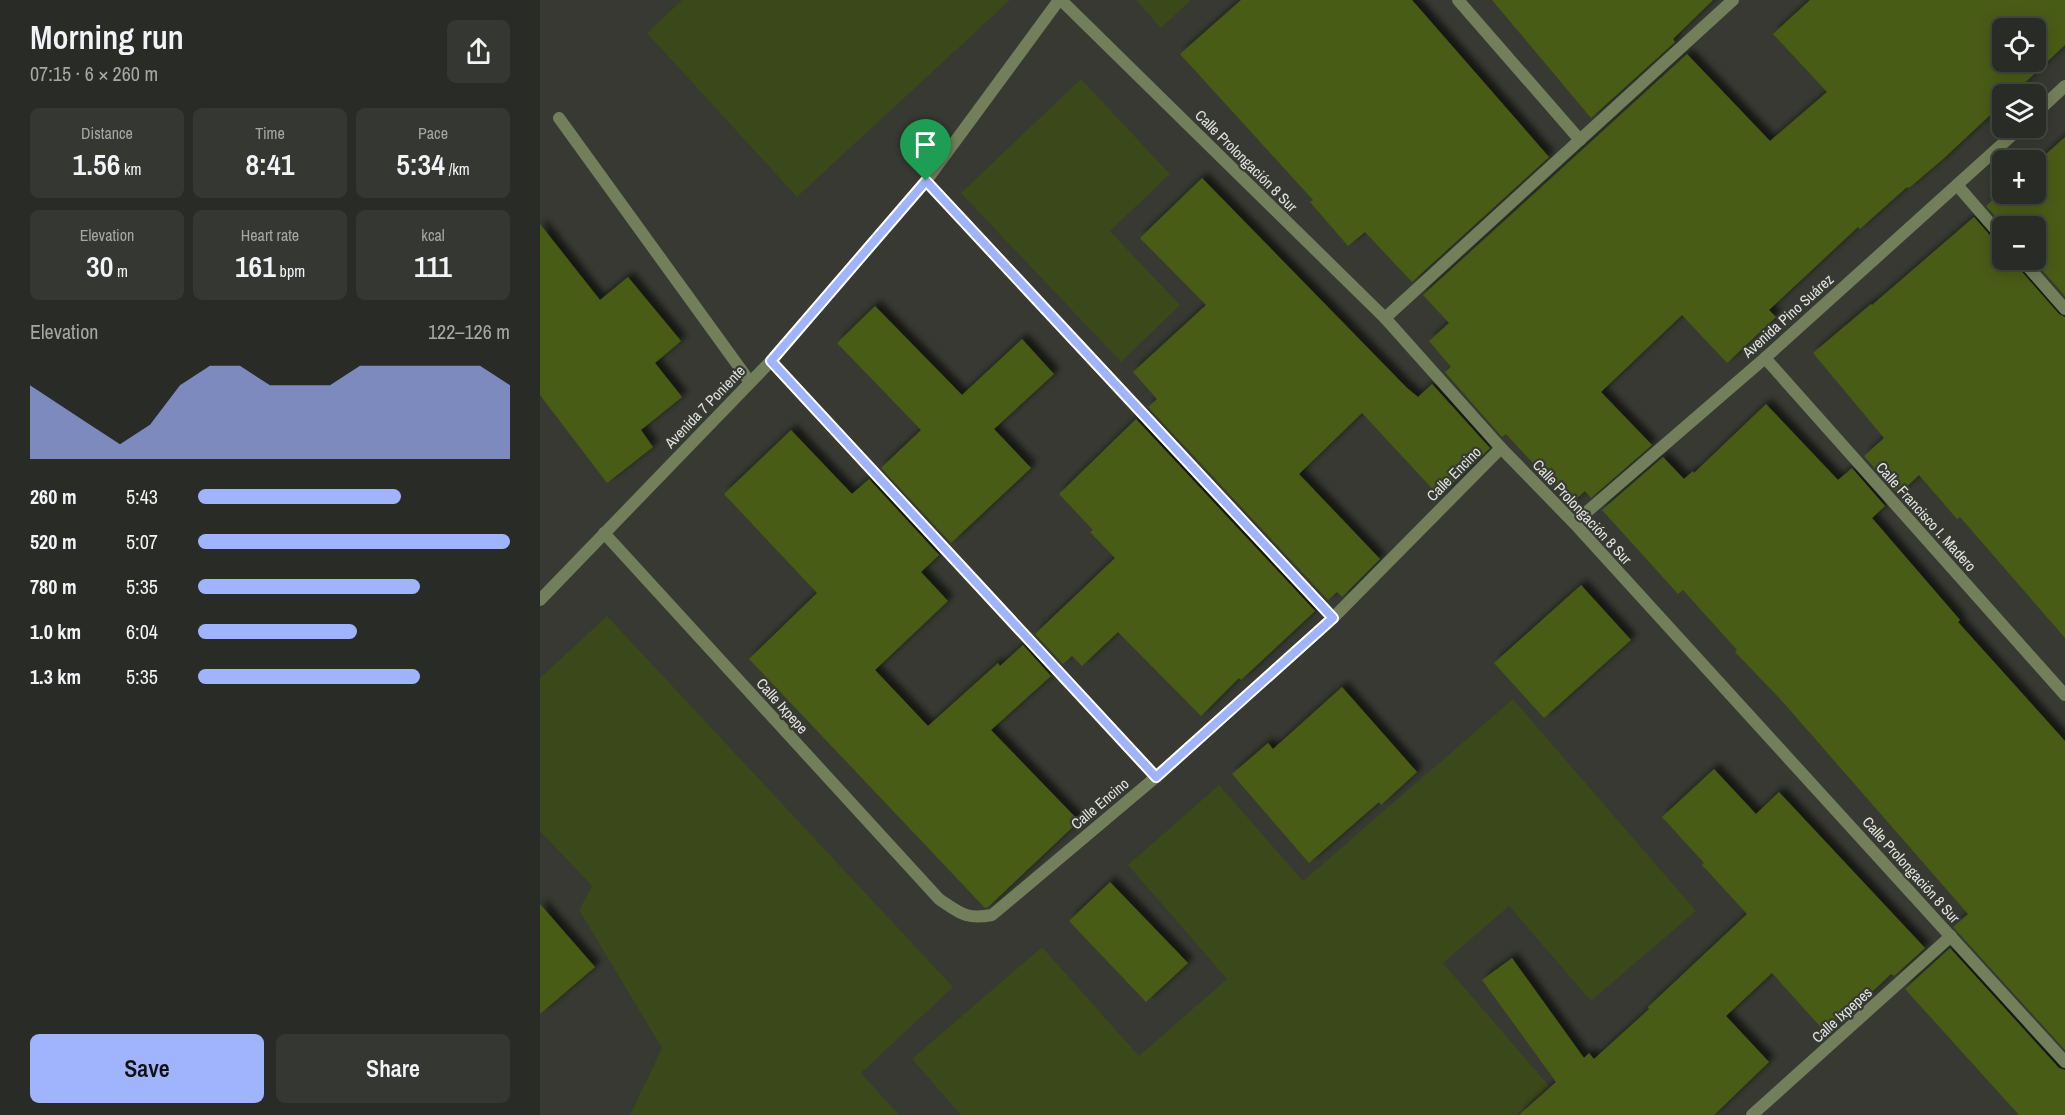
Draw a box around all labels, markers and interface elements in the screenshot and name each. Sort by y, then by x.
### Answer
text: Morning run [30,15,184,59]
map controls [1992,18,2046,270]
button: locate [1992,18,2046,72]
button: share [447,20,510,83]
text: 07:15 · 6 × 260 m [30,60,158,87]
button: layers [1992,84,2046,138]
street label: Calle Prolongación 8 Sur [1191,105,1302,216]
pin [900,119,951,181]
text: Distance [81,122,133,144]
text: Time [255,122,285,144]
text: Pace [418,122,448,144]
icon: arrive [909,128,942,161]
text: 1.56 [72,144,120,184]
text: 8:41 [246,144,294,184]
text: 5:34 [396,144,445,184]
button: + [1992,150,2046,204]
text: km [120,158,142,180]
text: /km [445,158,470,180]
button: − [1992,216,2046,270]
text: Elevation [80,224,134,246]
text: Heart rate [241,224,299,246]
text: kcal [421,224,445,246]
text: 30 [86,246,113,286]
text: 161 [235,246,276,286]
text: 111 [414,246,452,286]
text: m [113,260,128,282]
text: bpm [276,260,305,282]
street label: Avenida Pino Suárez [1737,269,1838,363]
text: Elevation [30,318,98,345]
text: 122–126 m [428,318,510,345]
street label: Avenida 7 Poniente [659,360,750,453]
street label: Calle Encino [1422,441,1486,506]
street label: Calle Prolongación 8 Sur [1528,454,1637,569]
street label: Calle Francisco I. Madero [1871,457,1981,576]
text: 260 m [30,483,77,510]
text: 5:43 [126,483,158,510]
text: 520 m [30,528,77,555]
text: 5:07 [126,528,158,555]
text: 780 m [30,573,77,600]
text: 5:35 [126,573,158,600]
text: 1.0 km [30,618,81,645]
text: 6:04 [126,618,158,645]
text: 1.3 km [30,663,81,690]
text: 5:35 [126,663,158,690]
street label: Calle Ixpepe [752,673,813,738]
street label: Calle Encino [1066,773,1133,834]
street label: Calle Prolongación 8 Sur [1858,812,1965,928]
street label: Calle Ixpepes [1807,982,1876,1047]
button: Save [30,1034,264,1103]
button: Share [276,1034,510,1103]

